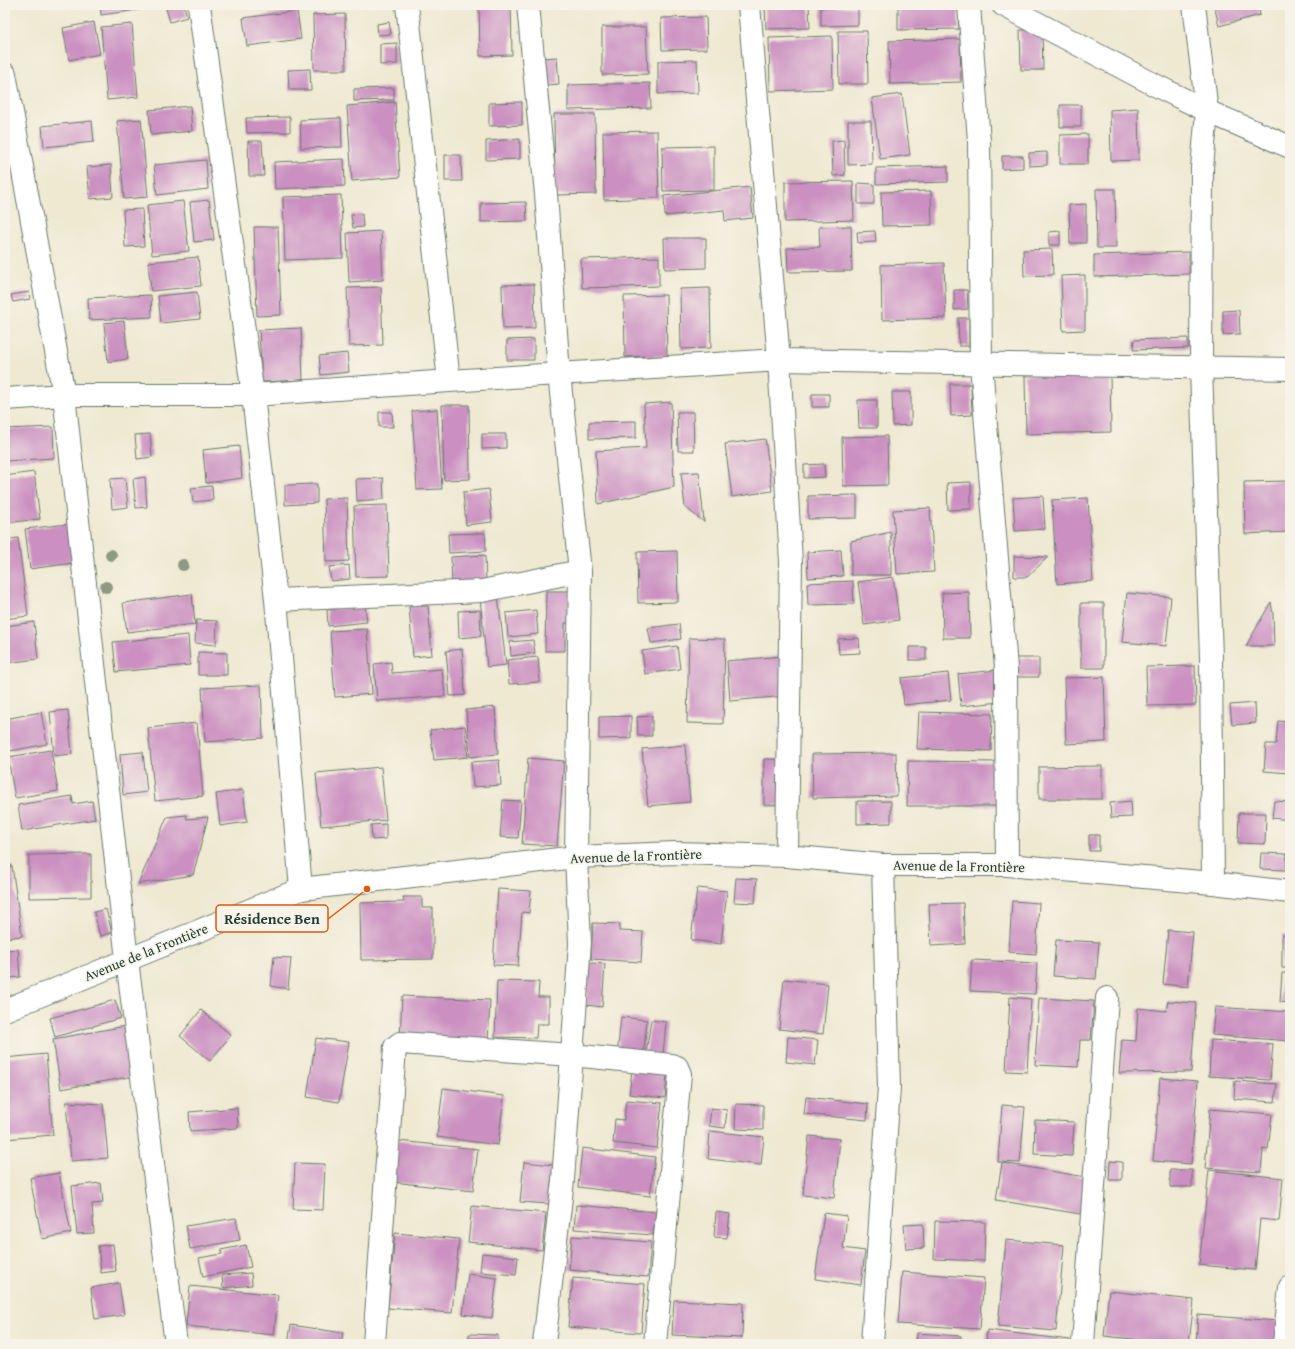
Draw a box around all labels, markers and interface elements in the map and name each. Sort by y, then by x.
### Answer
street label: Avenue de la Frontière [570,844,703,868]
street label: Avenue de la Frontière [893,855,1025,877]
callout: Résidence Ben [216,905,328,932]
text: Résidence Ben [224,908,320,929]
street label: Avenue de la Frontière [81,918,211,986]

